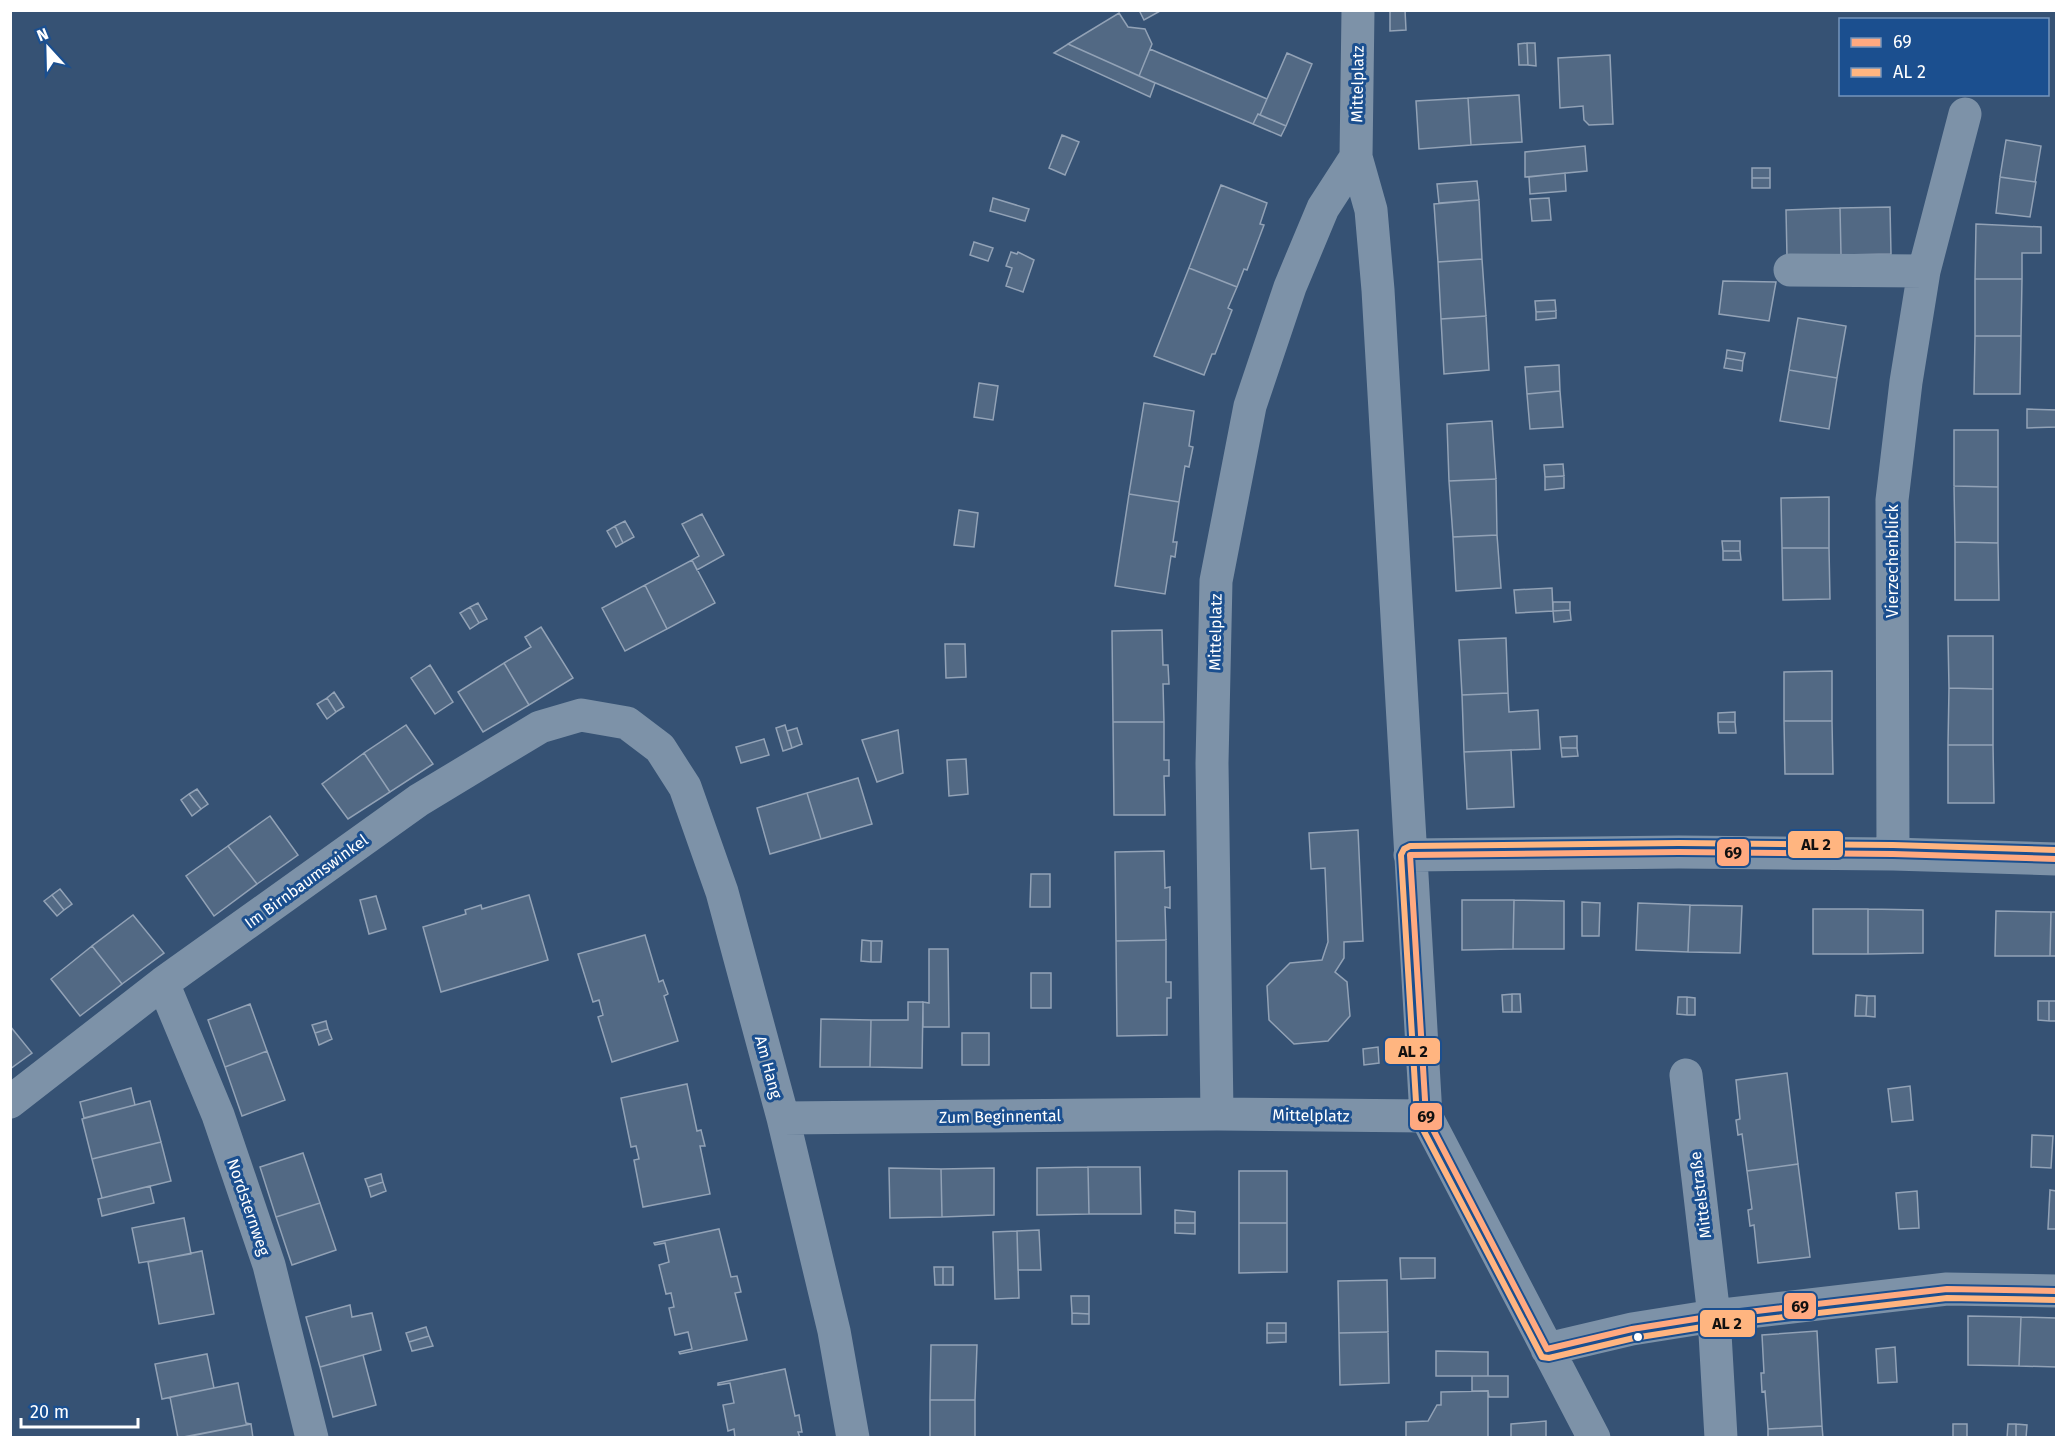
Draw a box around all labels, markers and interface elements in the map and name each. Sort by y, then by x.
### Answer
north arrow [18,18,78,78]
legend [1839,18,2049,96]
text: N [34,24,51,45]
text: 69 [1893,31,1912,53]
street label: Mittelplatz [1347,45,1368,123]
text: AL 2 [1893,61,1926,83]
street label: Vierzechenblick [1883,503,1902,618]
street label: Mittelplatz [1205,593,1226,671]
street label: Im Birnbaumswinkel [241,830,372,933]
line badge: AL 2 [1787,830,1844,859]
text: AL 2 [1800,835,1831,854]
line badge: 69 [1716,838,1750,867]
text: 69 [1724,843,1742,862]
street label: Am Hang [751,1034,786,1101]
line badge: AL 2 [1384,1037,1441,1065]
text: AL 2 [1397,1042,1428,1061]
line badge: 69 [1409,1102,1443,1131]
street label: Mittelplatz [1272,1105,1350,1126]
street label: Zum Beginnental [939,1106,1062,1127]
text: 69 [1417,1107,1435,1126]
street label: Mittelstraße [1686,1150,1715,1240]
street label: Nordsternweg [223,1156,274,1259]
line badge: 69 [1783,1292,1817,1320]
text: 69 [1791,1297,1809,1316]
line badge: AL 2 [1699,1309,1756,1338]
text: AL 2 [1711,1314,1742,1333]
unlabelled marker [1632,1331,1644,1343]
scale bar [21,1391,138,1429]
text: 20 m [30,1401,69,1423]

